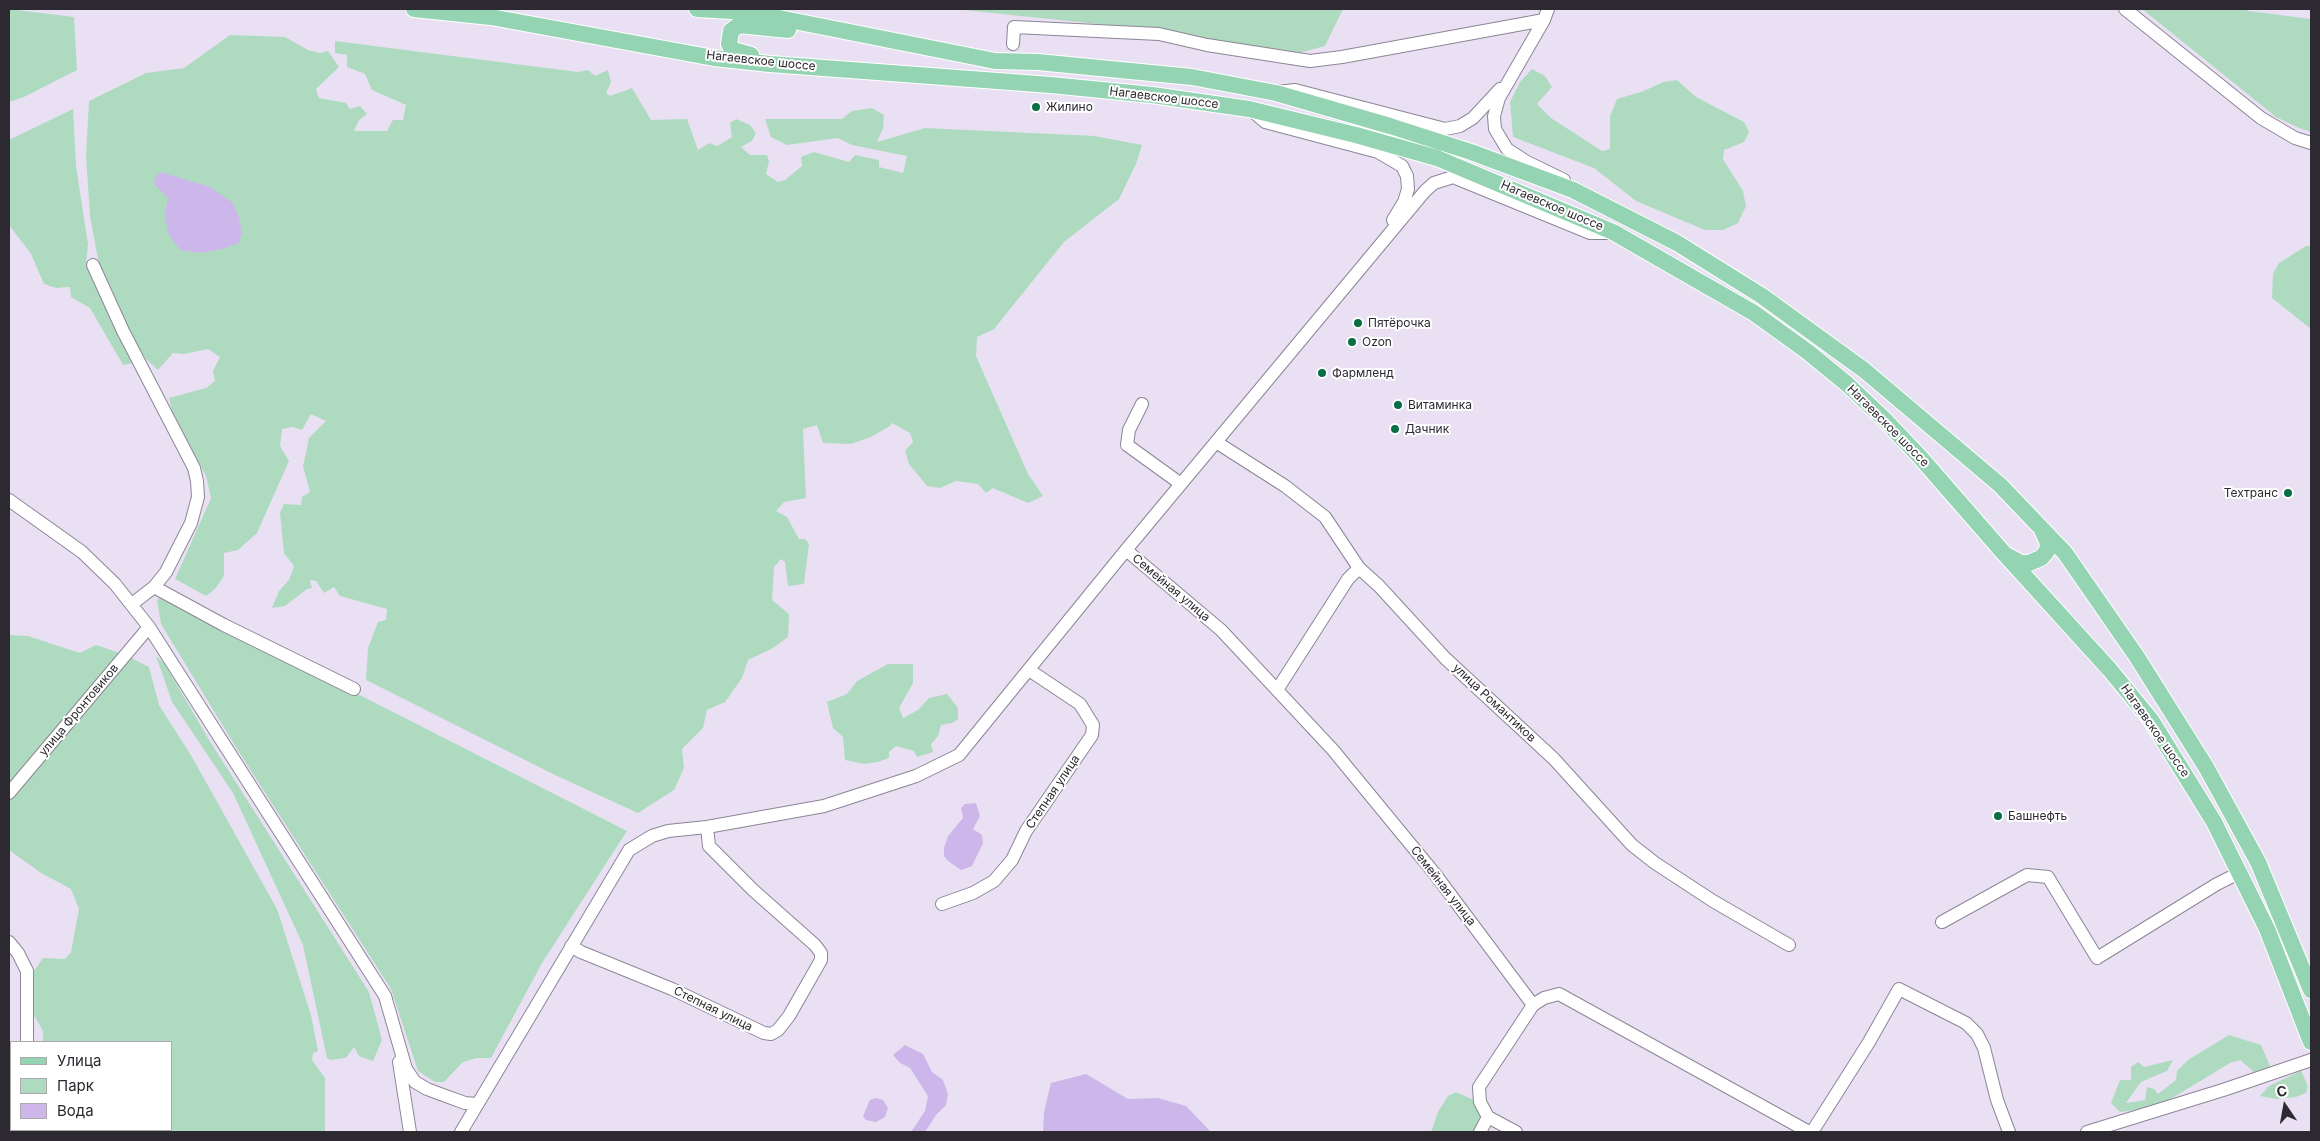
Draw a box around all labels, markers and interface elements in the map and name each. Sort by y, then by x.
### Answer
street label: Нагаевское шоссе [706,48,816,74]
street label: Нагаевское шоссе [1109,84,1219,112]
place label: Жилино [1046,100,1093,114]
marker: Жилино [1030,101,1042,113]
street label: Нагаевское шоссе [1499,178,1605,234]
place label: Пятёрочка [1368,316,1431,330]
marker: Пятёрочка [1352,317,1364,329]
place label: Ozon [1362,335,1392,349]
marker: Ozon [1346,336,1358,348]
place label: Фармленд [1332,366,1394,380]
marker: Фармленд [1316,367,1328,379]
street label: Нагаевское шоссе [1844,382,1932,470]
place label: Витаминка [1408,398,1472,412]
marker: Витаминка [1392,399,1404,411]
place label: Дачник [1405,422,1449,436]
marker: Дачник [1389,423,1401,435]
place label: Техтранс [2224,486,2278,500]
marker: Техтранс [2282,487,2294,499]
street label: Семейная улица [1129,551,1213,625]
street label: улица Фронтовиков [36,661,122,759]
street label: улица Романтиков [1449,661,1539,745]
street label: Нагаевское шоссе [2118,682,2192,780]
street label: Степная улица [1023,752,1083,832]
place label: Башнефть [2008,809,2067,823]
marker: Башнефть [1992,810,2004,822]
street label: Семейная улица [1407,843,1479,929]
street label: Степная улица [671,984,755,1034]
legend [10,1041,172,1131]
text: Улица [57,1051,101,1070]
text: Парк [57,1076,94,1095]
north arrow [2260,1081,2310,1131]
text: С [2275,1081,2289,1100]
text: Вода [57,1101,94,1120]

